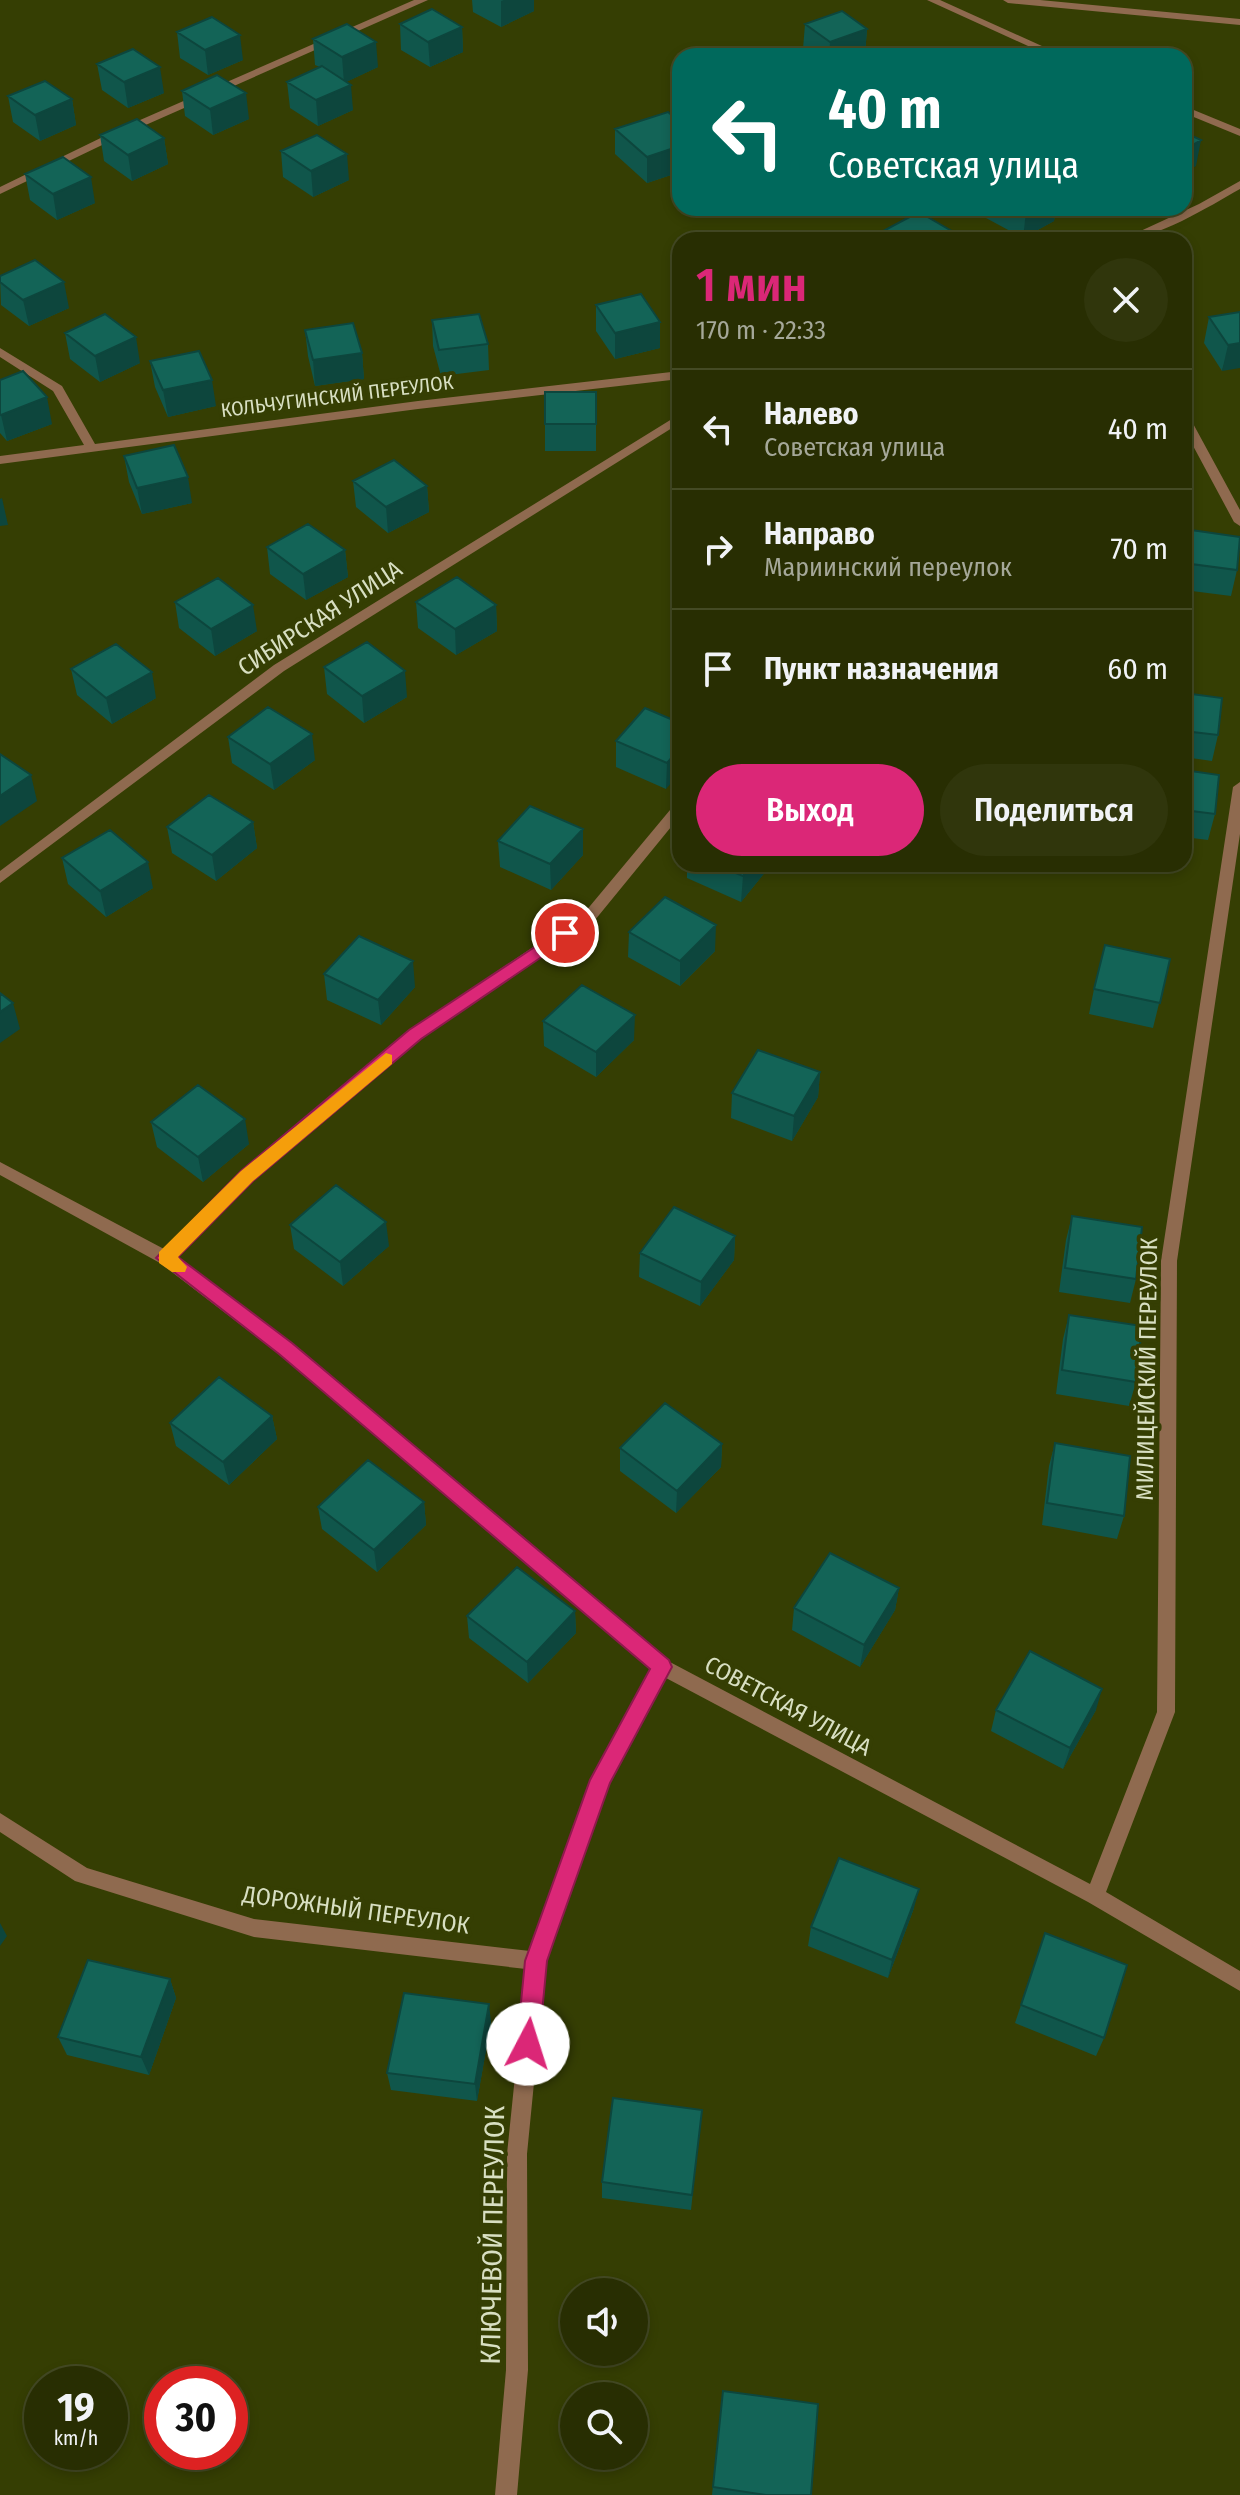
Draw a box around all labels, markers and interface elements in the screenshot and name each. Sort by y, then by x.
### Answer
text: 40 m [828,76,942,143]
icon: left [696,80,800,184]
text: Советская улица [828,144,1079,188]
text: 1 мин [696,256,807,314]
button: close [1084,258,1168,342]
text: 170 m · 22:33 [696,315,826,346]
street label: КОЛЬЧУГИНСКИЙ ПЕРЕУЛОК [219,370,455,422]
text: Налево [764,396,859,432]
icon: left [696,407,740,451]
text: 40 m [1108,411,1168,447]
text: Советская улица [764,432,945,463]
text: Направо [764,516,875,552]
icon: right [696,527,740,571]
text: 70 m [1110,531,1168,567]
text: Мариинский переулок [764,552,1012,583]
street label: СИБИРСКАЯ УЛИЦА [233,554,408,681]
icon: arrive [696,647,740,691]
text: Пункт назначения [764,651,999,687]
text: 60 m [1107,651,1168,687]
button: Выход [696,764,924,856]
button: Поделиться [940,764,1168,856]
pin [531,899,599,967]
icon: arrive [543,911,587,955]
street label: МИЛИЦЕЙСКИЙ ПЕРЕУЛОК [1131,1237,1163,1501]
street label: СОВЕТСКАЯ УЛИЦА [700,1650,876,1762]
street label: ДОРОЖНЫЙ ПЕРЕУЛОК [240,1880,471,1940]
position arrow [486,2002,570,2086]
street label: КЛЮЧЕВОЙ ПЕРЕУЛОК [474,2105,511,2365]
map controls [560,2278,648,2470]
button: sound [560,2278,648,2366]
speed limit sign: 30 [144,2366,248,2470]
button: search [560,2382,648,2470]
text: 19 [57,2384,95,2432]
text: km/h [54,2426,98,2450]

